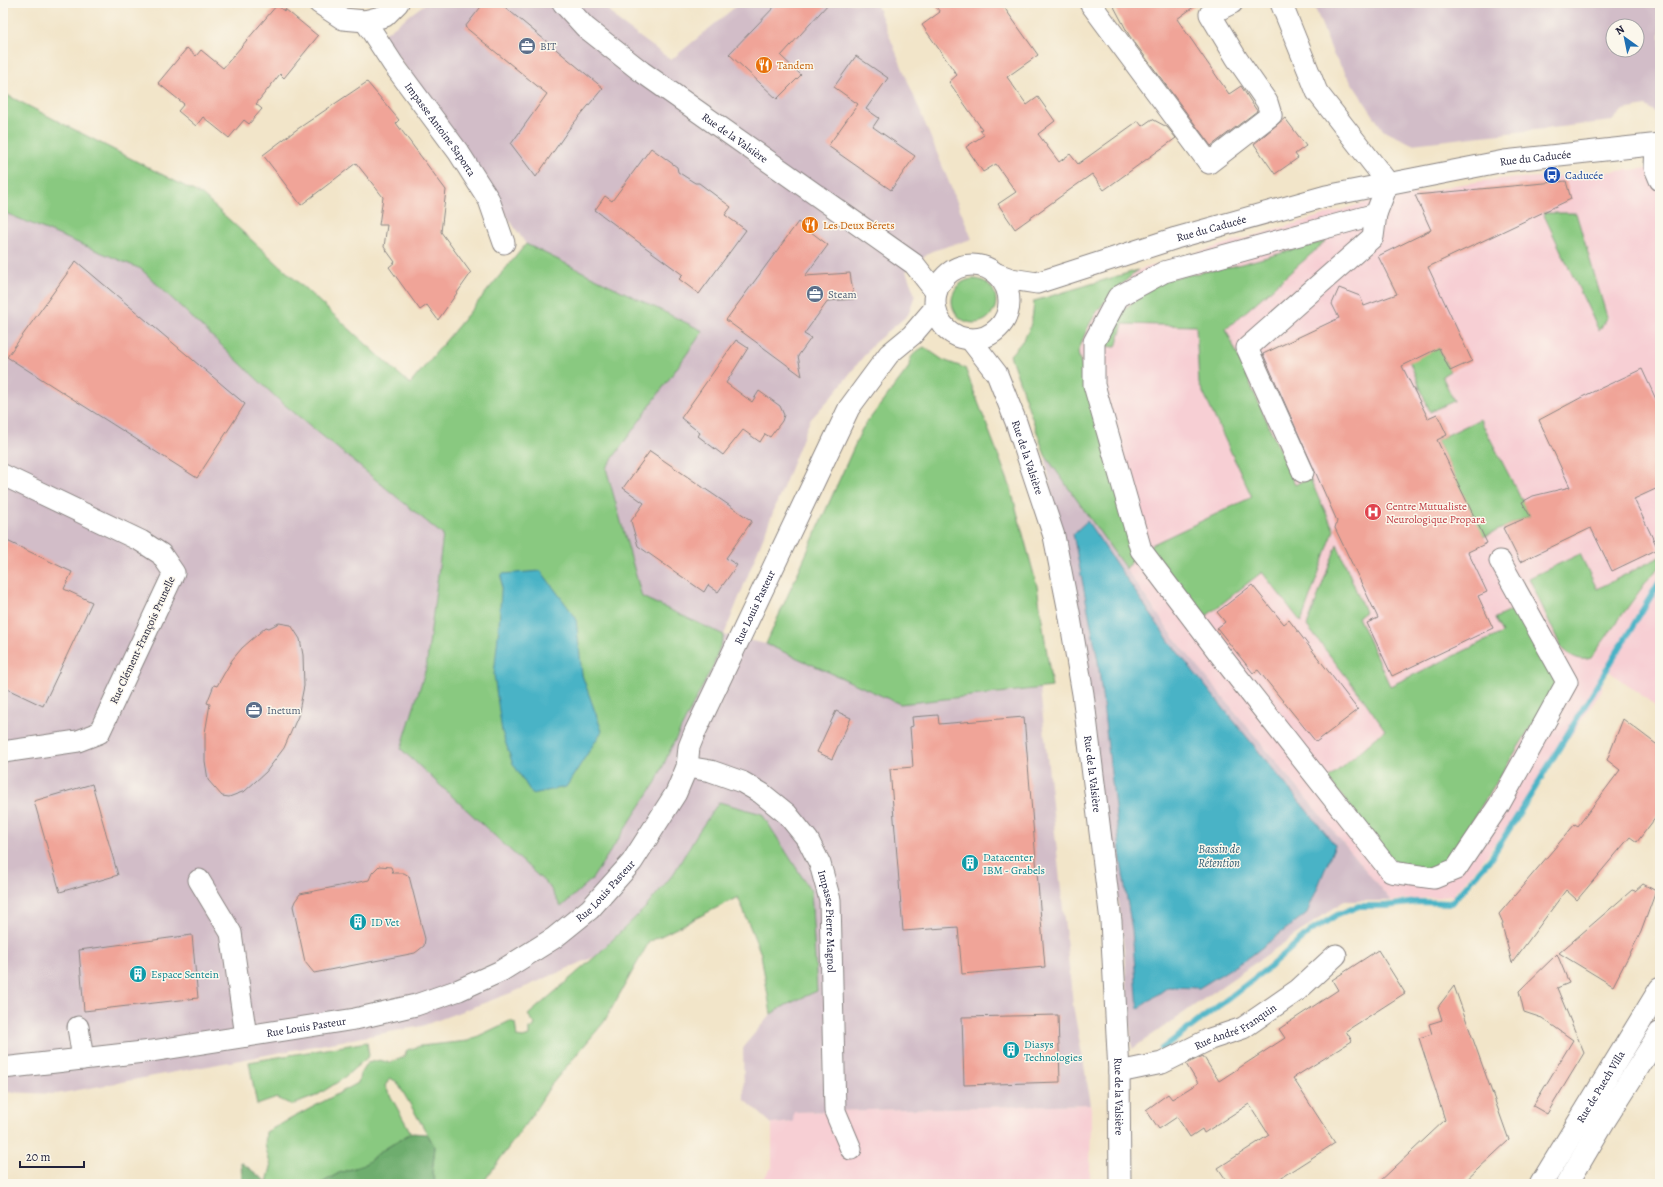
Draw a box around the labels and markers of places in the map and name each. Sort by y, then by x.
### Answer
office icon: BIT [517,36,537,56]
place label: BIT [540,39,556,54]
restaurant icon: Tandem [754,55,774,75]
place label: Tandem [777,58,814,73]
bus stop icon: Caducée [1542,165,1562,185]
place label: Caducée [1565,168,1603,183]
restaurant icon: Les Deux Bérets [800,215,820,235]
place label: Les Deux Bérets [823,218,895,233]
office icon: Steam [805,284,825,304]
place label: Steam [828,287,857,302]
place label: Centre Mutualiste Neurologique Propara [1386,499,1486,527]
hospital icon: Centre Mutualiste Neurologique Propara [1363,502,1383,522]
office icon: Inetum [244,700,264,720]
place label: Inetum [267,703,301,718]
place label: Datacenter IBM - Grabels [983,850,1045,878]
building icon: Datacenter IBM - Grabels [960,853,980,873]
building icon: ID Vet [348,912,368,932]
place label: ID Vet [371,915,400,930]
building icon: Espace Sentein [128,964,148,984]
place label: Espace Sentein [151,967,219,982]
place label: Diasys Technologies [1024,1037,1082,1065]
building icon: Diasys Technologies [1001,1040,1021,1060]

